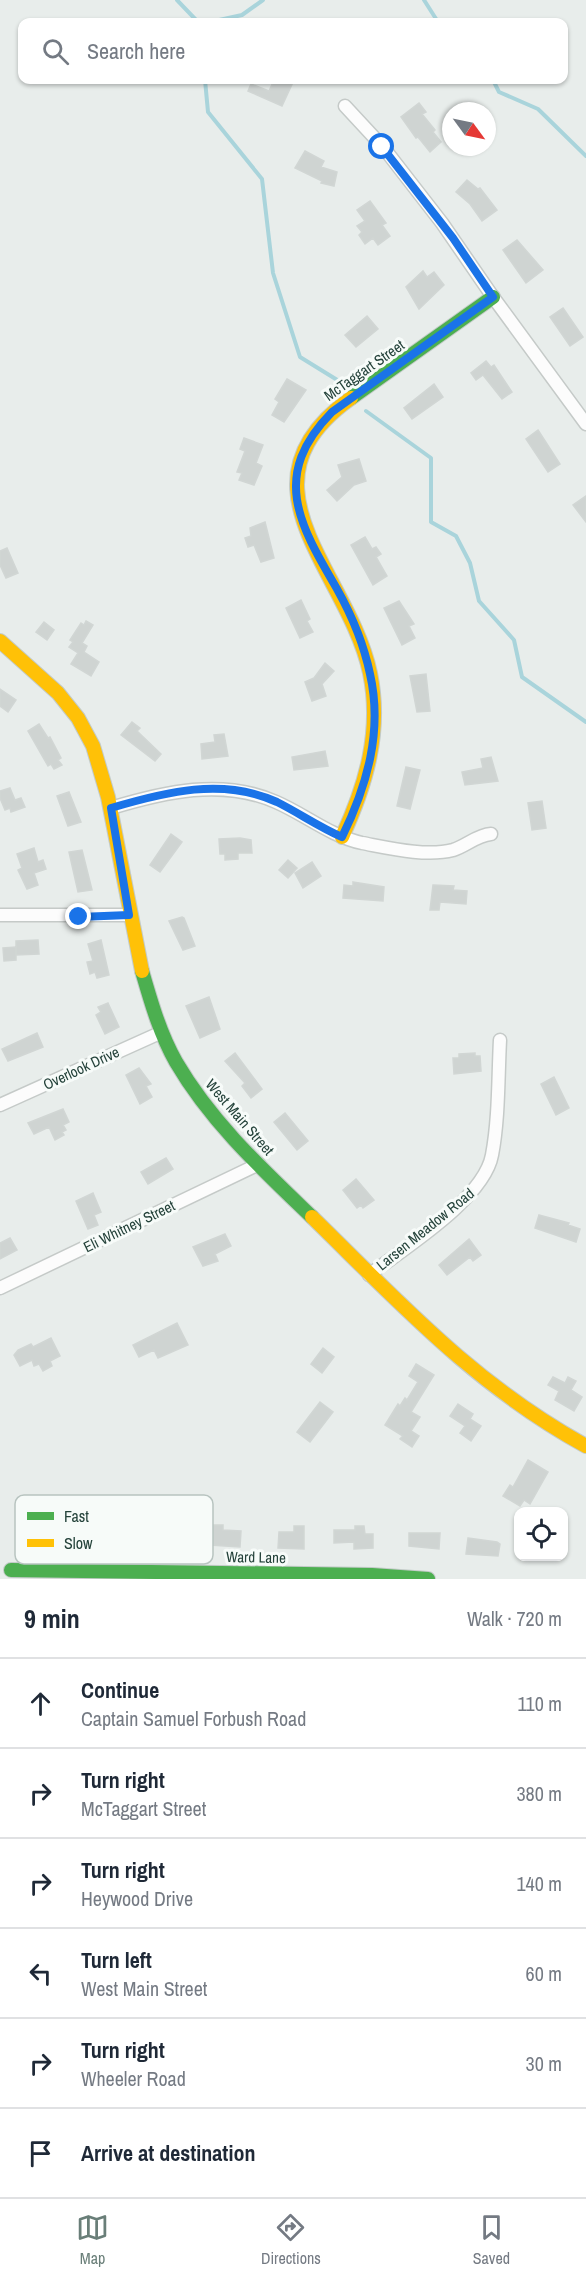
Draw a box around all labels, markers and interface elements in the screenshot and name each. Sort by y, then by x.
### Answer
search box [18,18,568,84]
icon: search [39,35,72,68]
text: Search here [87,36,185,66]
north arrow [442,102,496,156]
route start [368,133,394,159]
street label: McTaggart Street [320,334,409,406]
route end [65,903,91,929]
street label: Overlook Drive [39,1041,123,1095]
street label: West Main Street [201,1074,279,1160]
street label: Larsen Meadow Road [372,1183,478,1275]
street label: Eli Whitney Street [80,1195,179,1257]
legend [15,1495,213,1564]
text: Fast [64,1505,89,1527]
map controls [514,1507,568,1561]
button: locate [514,1507,568,1561]
text: Slow [64,1532,93,1554]
street label: Ward Lane [226,1546,286,1568]
text: 9 min [24,1601,80,1636]
text: Walk · 720 m [467,1605,562,1632]
text: Continue [81,1675,159,1705]
icon: ahead [24,1687,57,1720]
text: 110 m [518,1690,562,1717]
text: Captain Samuel Forbush Road [81,1705,306,1732]
text: Turn right [81,1765,165,1795]
icon: right [24,1777,57,1810]
text: 380 m [516,1780,562,1807]
text: McTaggart Street [81,1795,206,1822]
text: Turn right [81,1855,165,1885]
icon: right [24,1867,57,1900]
text: 140 m [516,1870,562,1897]
text: Heywood Drive [81,1885,193,1912]
text: Turn left [81,1945,152,1975]
icon: left [24,1957,57,1990]
text: 60 m [526,1960,562,1987]
text: West Main Street [81,1975,207,2002]
text: Turn right [81,2035,165,2065]
icon: right [24,2047,57,2080]
text: 30 m [526,2050,562,2077]
text: Wheeler Road [81,2065,186,2092]
icon: arrive [24,2137,57,2170]
text: Arrive at destination [81,2138,255,2168]
tab: Map [76,2211,109,2269]
tab: Directions [261,2211,321,2269]
tab: Saved [473,2211,510,2269]

